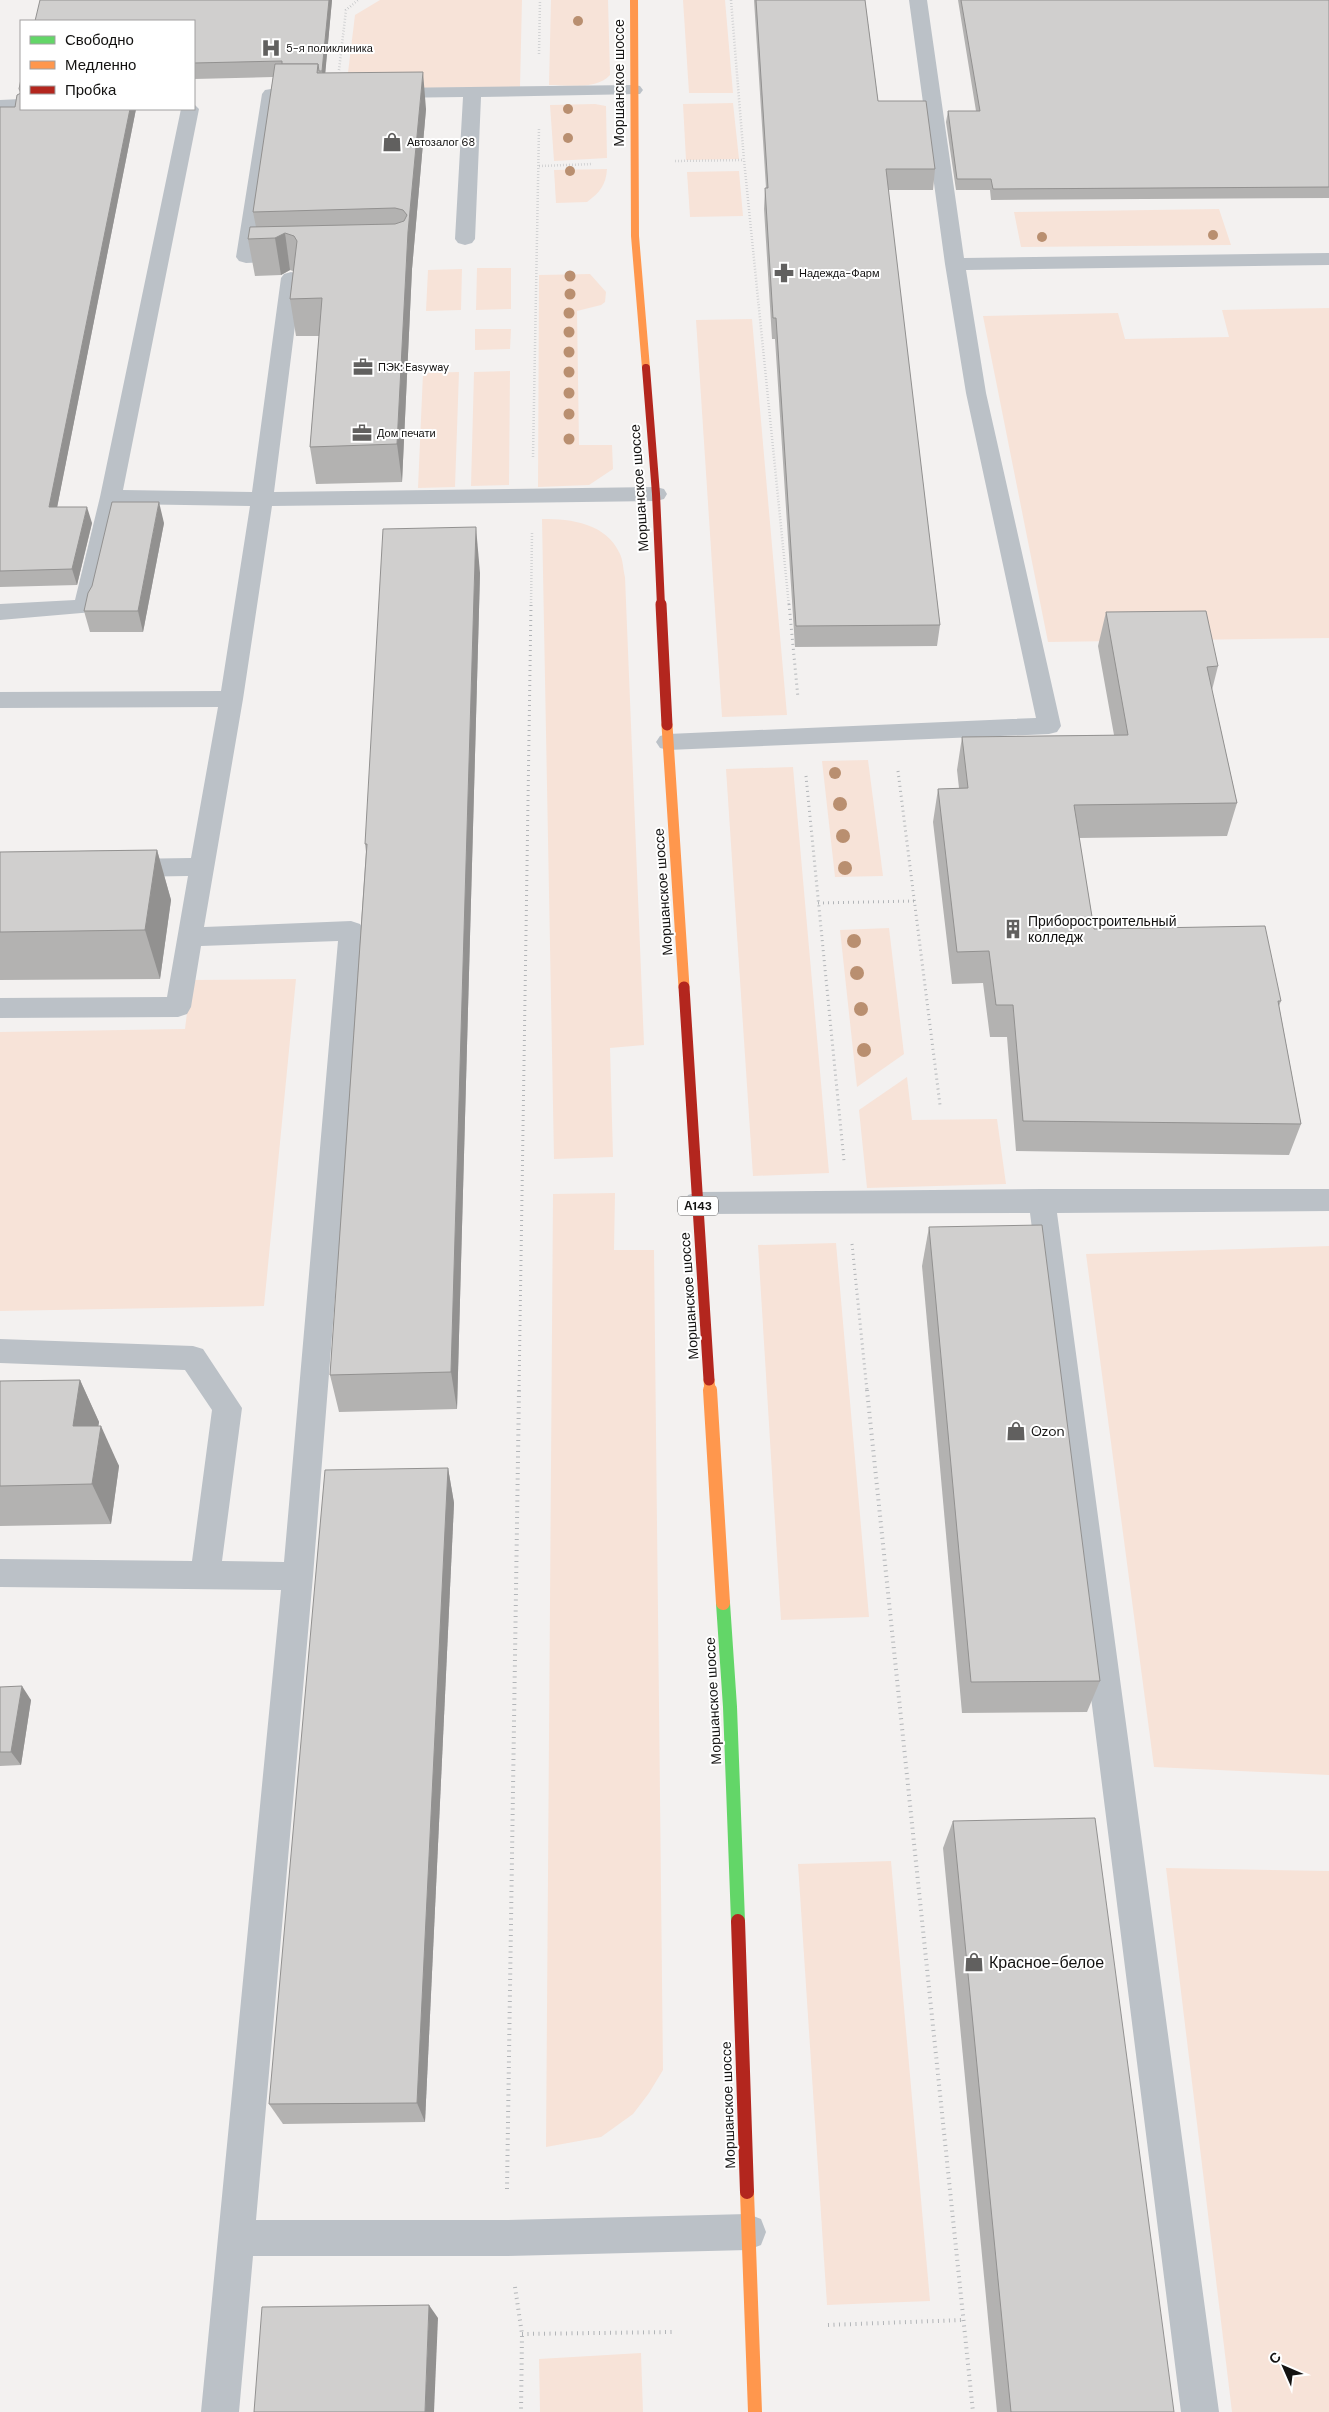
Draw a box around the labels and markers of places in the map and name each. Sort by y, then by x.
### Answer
hospital icon: 5-я поликлиника [260,37,282,59]
place label: 5-я поликлиника [286,41,374,55]
shop icon: Автозалог 68 [381,131,403,153]
place label: Автозалог 68 [407,135,475,149]
pharmacy icon: Надежда-Фарм [773,262,795,284]
place label: Надежда-Фарм [799,266,879,280]
office icon: ПЭК: Easyway [352,356,374,378]
place label: ПЭК: Easyway [378,360,449,374]
office icon: Дом печати [351,422,373,444]
place label: Дом печати [377,426,436,440]
place label: Приборостроительный колледж [1028,912,1177,946]
building icon: Приборостроительный колледж [1002,918,1024,940]
shop icon: Ozon [1005,1420,1027,1442]
place label: Ozon [1031,1422,1065,1440]
shop icon: Красное-белое [963,1951,985,1973]
place label: Красное-белое [989,1952,1104,1973]

